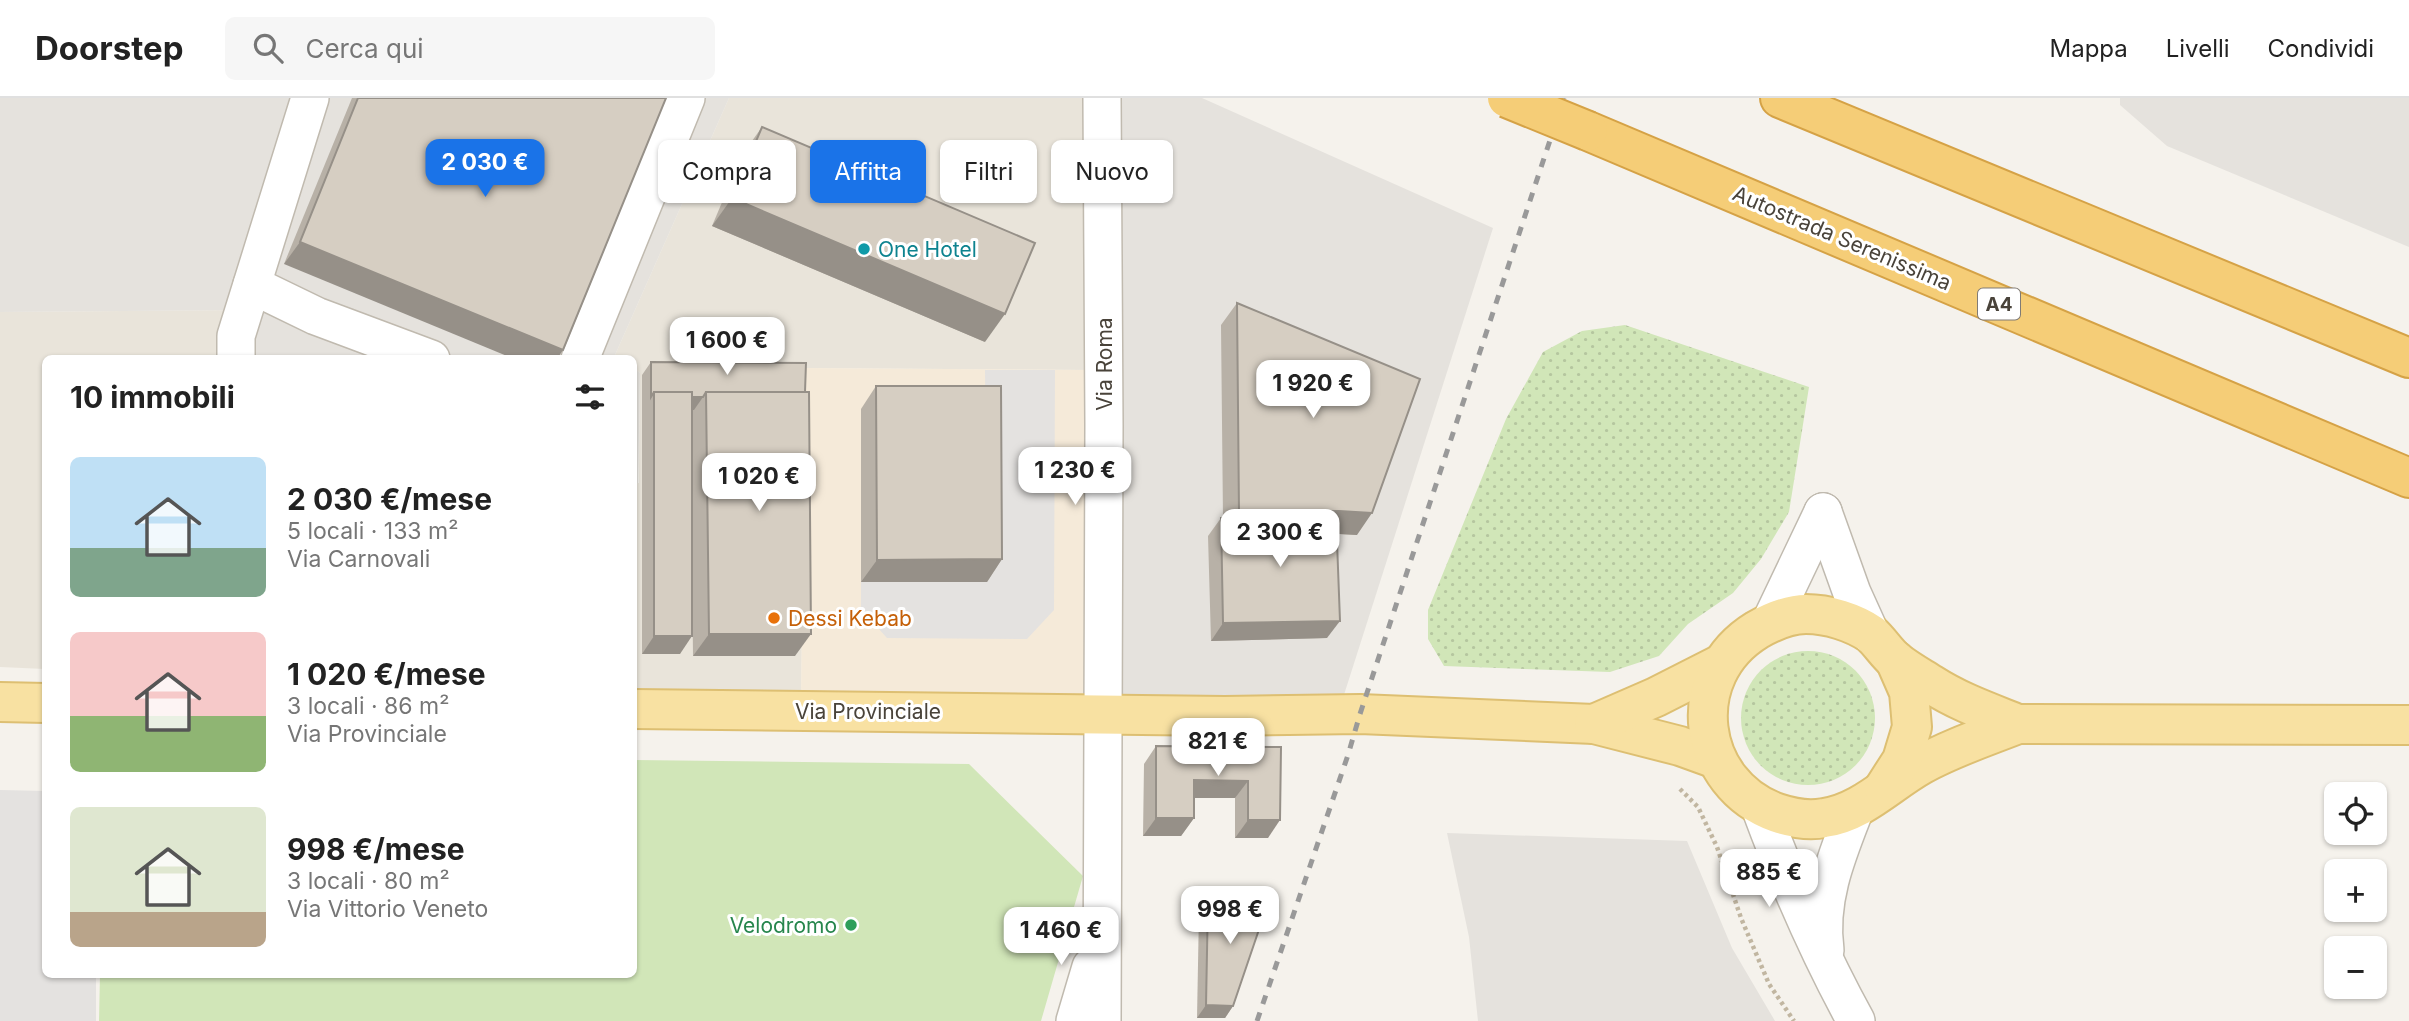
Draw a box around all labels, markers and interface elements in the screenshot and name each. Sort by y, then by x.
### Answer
search box [225,17,715,80]
text: Doorstep [35,28,183,68]
icon: search [249,29,287,67]
text: Cerca qui [305,33,424,64]
text: Mappa [2049,34,2128,63]
text: Livelli [2166,34,2230,63]
text: Condividi [2268,34,2374,63]
pin: 2 030 € [420,140,550,199]
chip: Compra [658,140,796,203]
chip: Affitta [810,140,926,203]
chip: Filtri [940,140,1037,203]
chip: Nuovo [1051,140,1173,203]
text: 2 030 € [442,148,529,176]
street label: Autostrada Serenissima [1729,181,1955,295]
place label: One Hotel [878,237,977,262]
marker: One Hotel [856,241,872,257]
road number: A4 [1978,288,2020,320]
pin: 1 600 € [662,317,792,377]
street label: Via Roma [1092,317,1117,411]
text: 1 600 € [686,326,768,354]
pin: 1 920 € [1248,360,1378,420]
text: 1 920 € [1272,369,1354,397]
icon: filters [571,378,609,416]
text: 10 immobili [70,379,235,415]
pin: 1 230 € [1010,448,1140,507]
pin: 1 020 € [694,454,824,513]
text: 1 230 € [1034,456,1116,484]
text: 1 020 € [718,462,800,490]
text: 2 030 €/mese [287,481,492,517]
icon: home [126,485,210,569]
pin: 2 300 € [1215,510,1345,569]
text: 5 locali · 133 m² [287,517,458,545]
text: 2 300 € [1237,518,1324,546]
text: Via Carnovali [287,545,430,573]
place label: Dessi Kebab [788,606,912,631]
marker: Dessi Kebab [766,610,782,626]
text: 1 020 €/mese [287,656,486,692]
icon: home [126,660,210,744]
text: 3 locali · 86 m² [287,692,449,720]
street label: Via Provinciale [795,699,941,724]
pin: 821 € [1169,718,1267,778]
text: Via Provinciale [287,720,447,748]
text: 821 € [1188,727,1248,755]
map controls [2324,782,2387,999]
button: locate [2324,782,2387,845]
text: 998 €/mese [287,831,465,867]
icon: home [126,835,210,919]
pin: 885 € [1720,850,1818,909]
text: 885 € [1736,858,1802,886]
button: + [2324,859,2387,922]
text: 3 locali · 80 m² [287,867,450,895]
pin: 998 € [1181,886,1279,946]
text: Via Vittorio Veneto [287,895,488,923]
text: 998 € [1197,895,1263,923]
pin: 1 460 € [996,908,1126,967]
place label: Velodromo [730,913,837,938]
text: 1 460 € [1020,916,1102,944]
marker: Velodromo [843,917,859,933]
button: − [2324,936,2387,999]

